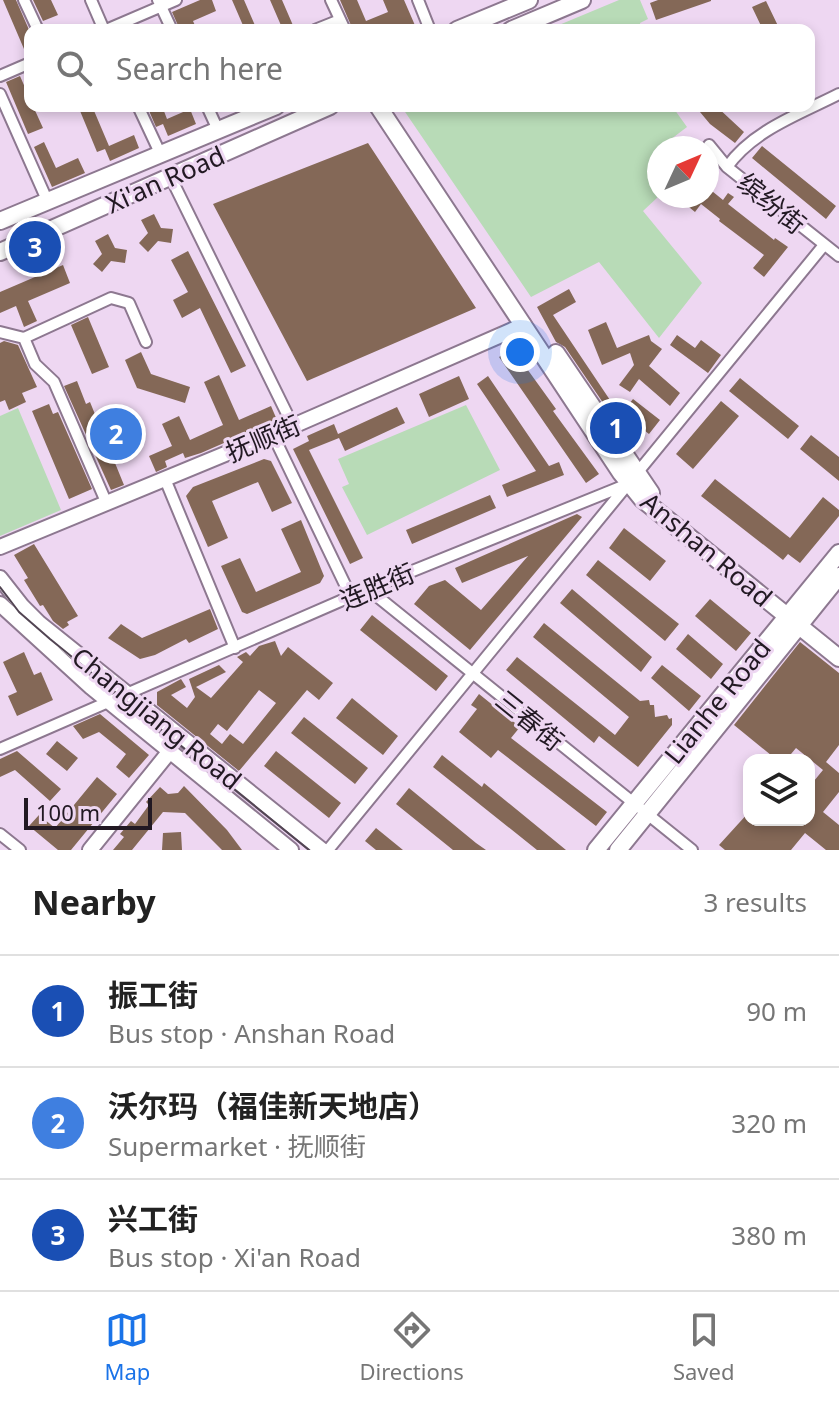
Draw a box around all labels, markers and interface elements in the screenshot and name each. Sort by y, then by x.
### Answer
search box [24,24,815,112]
icon: search [52,46,96,90]
text: Search here [116,48,283,89]
north arrow [647,136,719,208]
street label: Xi'an Road [100,137,230,221]
street label: 缤纷街 [730,164,814,242]
pin: 3 [9,217,61,277]
your location [500,332,540,372]
pin: 1 [590,398,642,458]
pin: 2 [90,404,142,464]
street label: 抚顺街 [220,406,306,470]
street label: Anshan Road [634,483,780,615]
street label: 连胜街 [334,554,420,618]
street label: Lianhe Road [656,631,778,771]
street label: Changjiang Road [65,638,249,798]
street label: 三春街 [488,681,572,759]
map controls [743,754,815,826]
button: layers [743,754,815,826]
scale bar [24,794,152,830]
text: 100 m [36,797,100,827]
text: Nearby [32,879,156,925]
text: 3 results [703,884,807,920]
text: 振工街 [108,974,198,1015]
text: 1 [51,993,65,1029]
text: 90 m [746,993,807,1029]
text: Bus stop · Anshan Road [108,1015,395,1051]
text: 沃尔玛（福佳新天地店） [108,1085,438,1126]
text: 2 [51,1105,65,1141]
text: 320 m [731,1105,807,1141]
text: Supermarket · 抚顺街 [108,1128,366,1164]
text: 兴工街 [108,1198,198,1239]
text: 3 [51,1217,65,1253]
text: 380 m [731,1217,807,1253]
text: Bus stop · Xi'an Road [108,1239,361,1275]
tab: Map [105,1308,150,1386]
tab: Directions [359,1308,464,1386]
tab: Saved [673,1308,734,1386]

